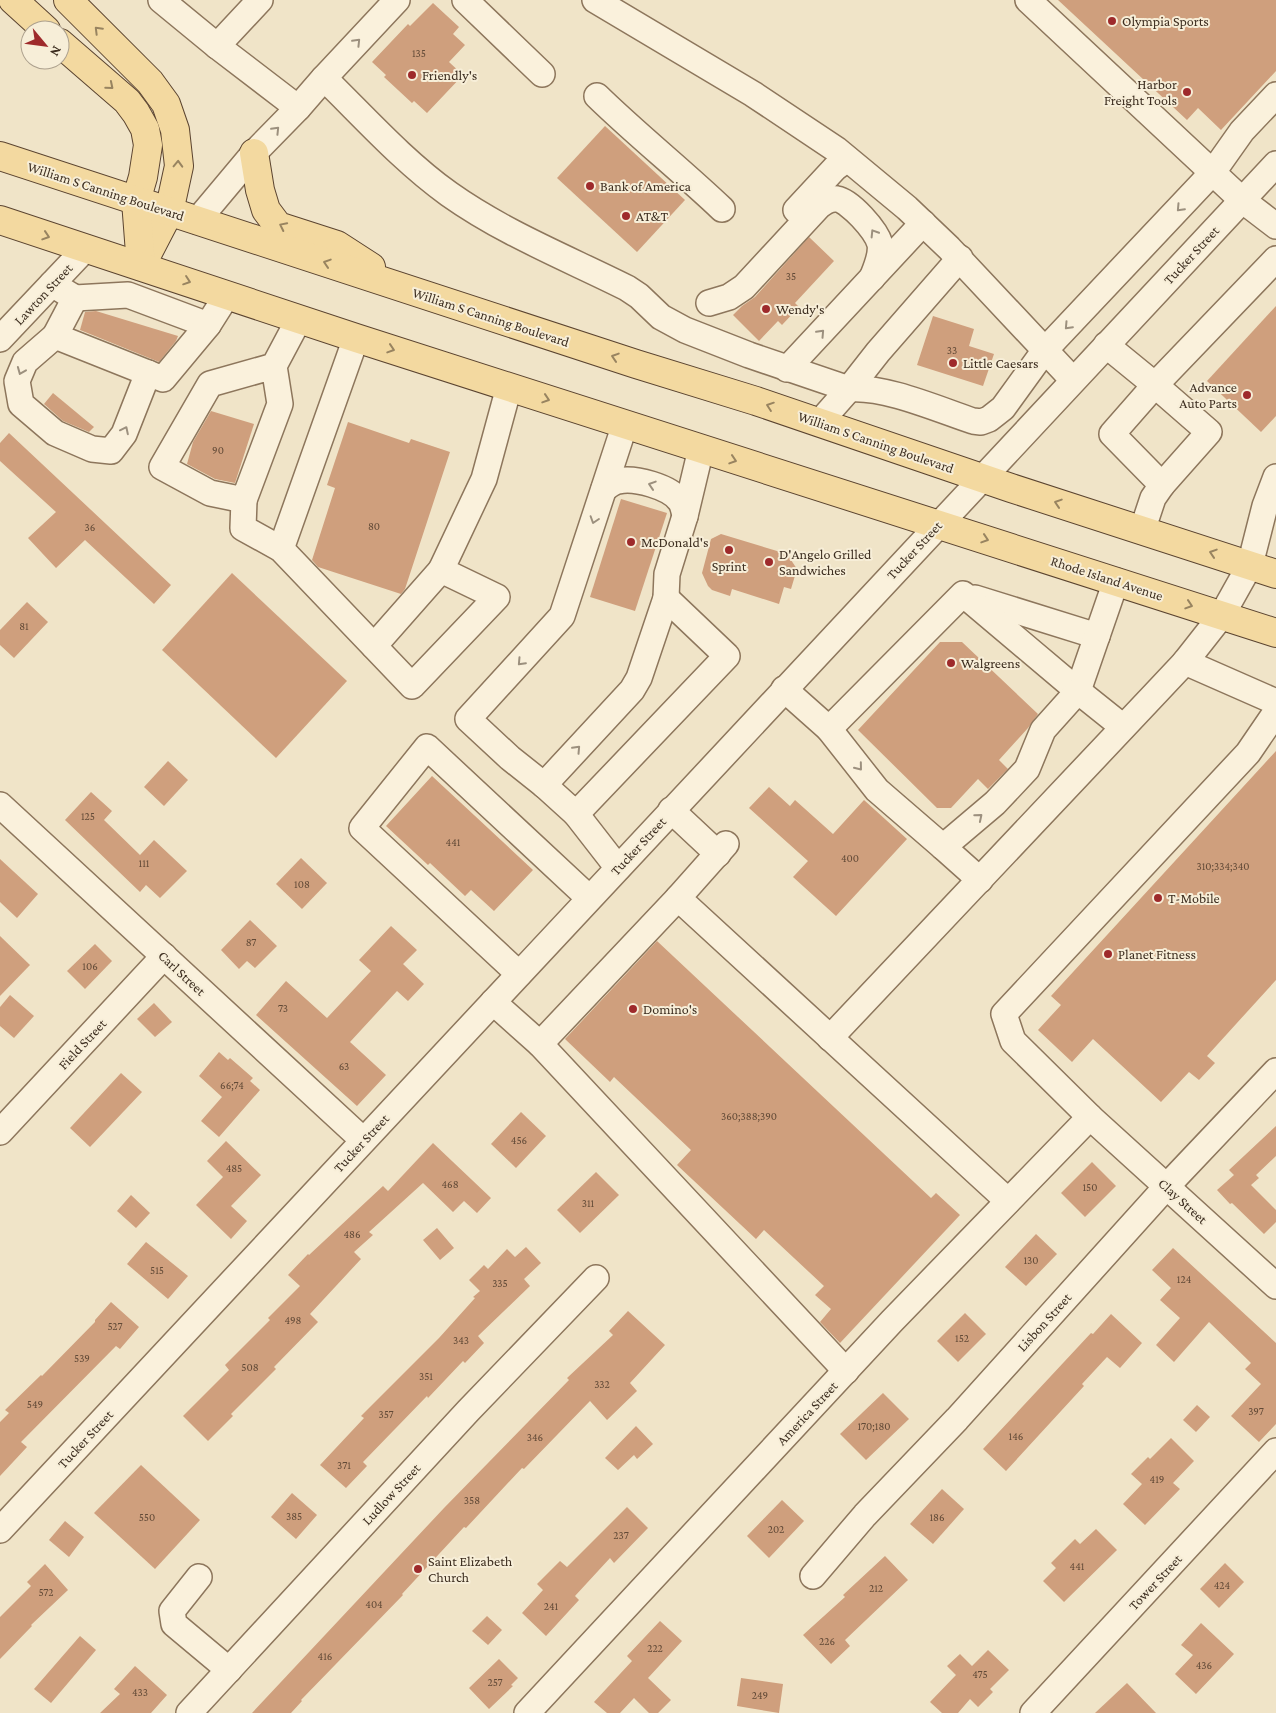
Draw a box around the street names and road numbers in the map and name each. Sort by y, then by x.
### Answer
street label: William S Canning Boulevard [26,158,187,224]
street label: Tucker Street [1160,222,1222,287]
street label: Lawton Street [10,260,76,328]
street label: William S Canning Boulevard [411,284,572,350]
street label: William S Canning Boulevard [796,408,957,476]
street label: Tucker Street [883,517,945,582]
street label: Rhode Island Avenue [1049,552,1165,604]
street label: Tucker Street [607,813,669,878]
street label: Carl Street [155,947,209,999]
street label: Field Street [55,1015,110,1073]
street label: Tucker Street [330,1110,392,1175]
street label: Clay Street [1155,1175,1211,1227]
street label: Lisbon Street [1014,1289,1075,1355]
street label: America Street [773,1377,841,1448]
street label: Tucker Street [54,1406,116,1471]
street label: Ludlow Street [359,1460,424,1528]
street label: Tower Street [1125,1550,1185,1613]

